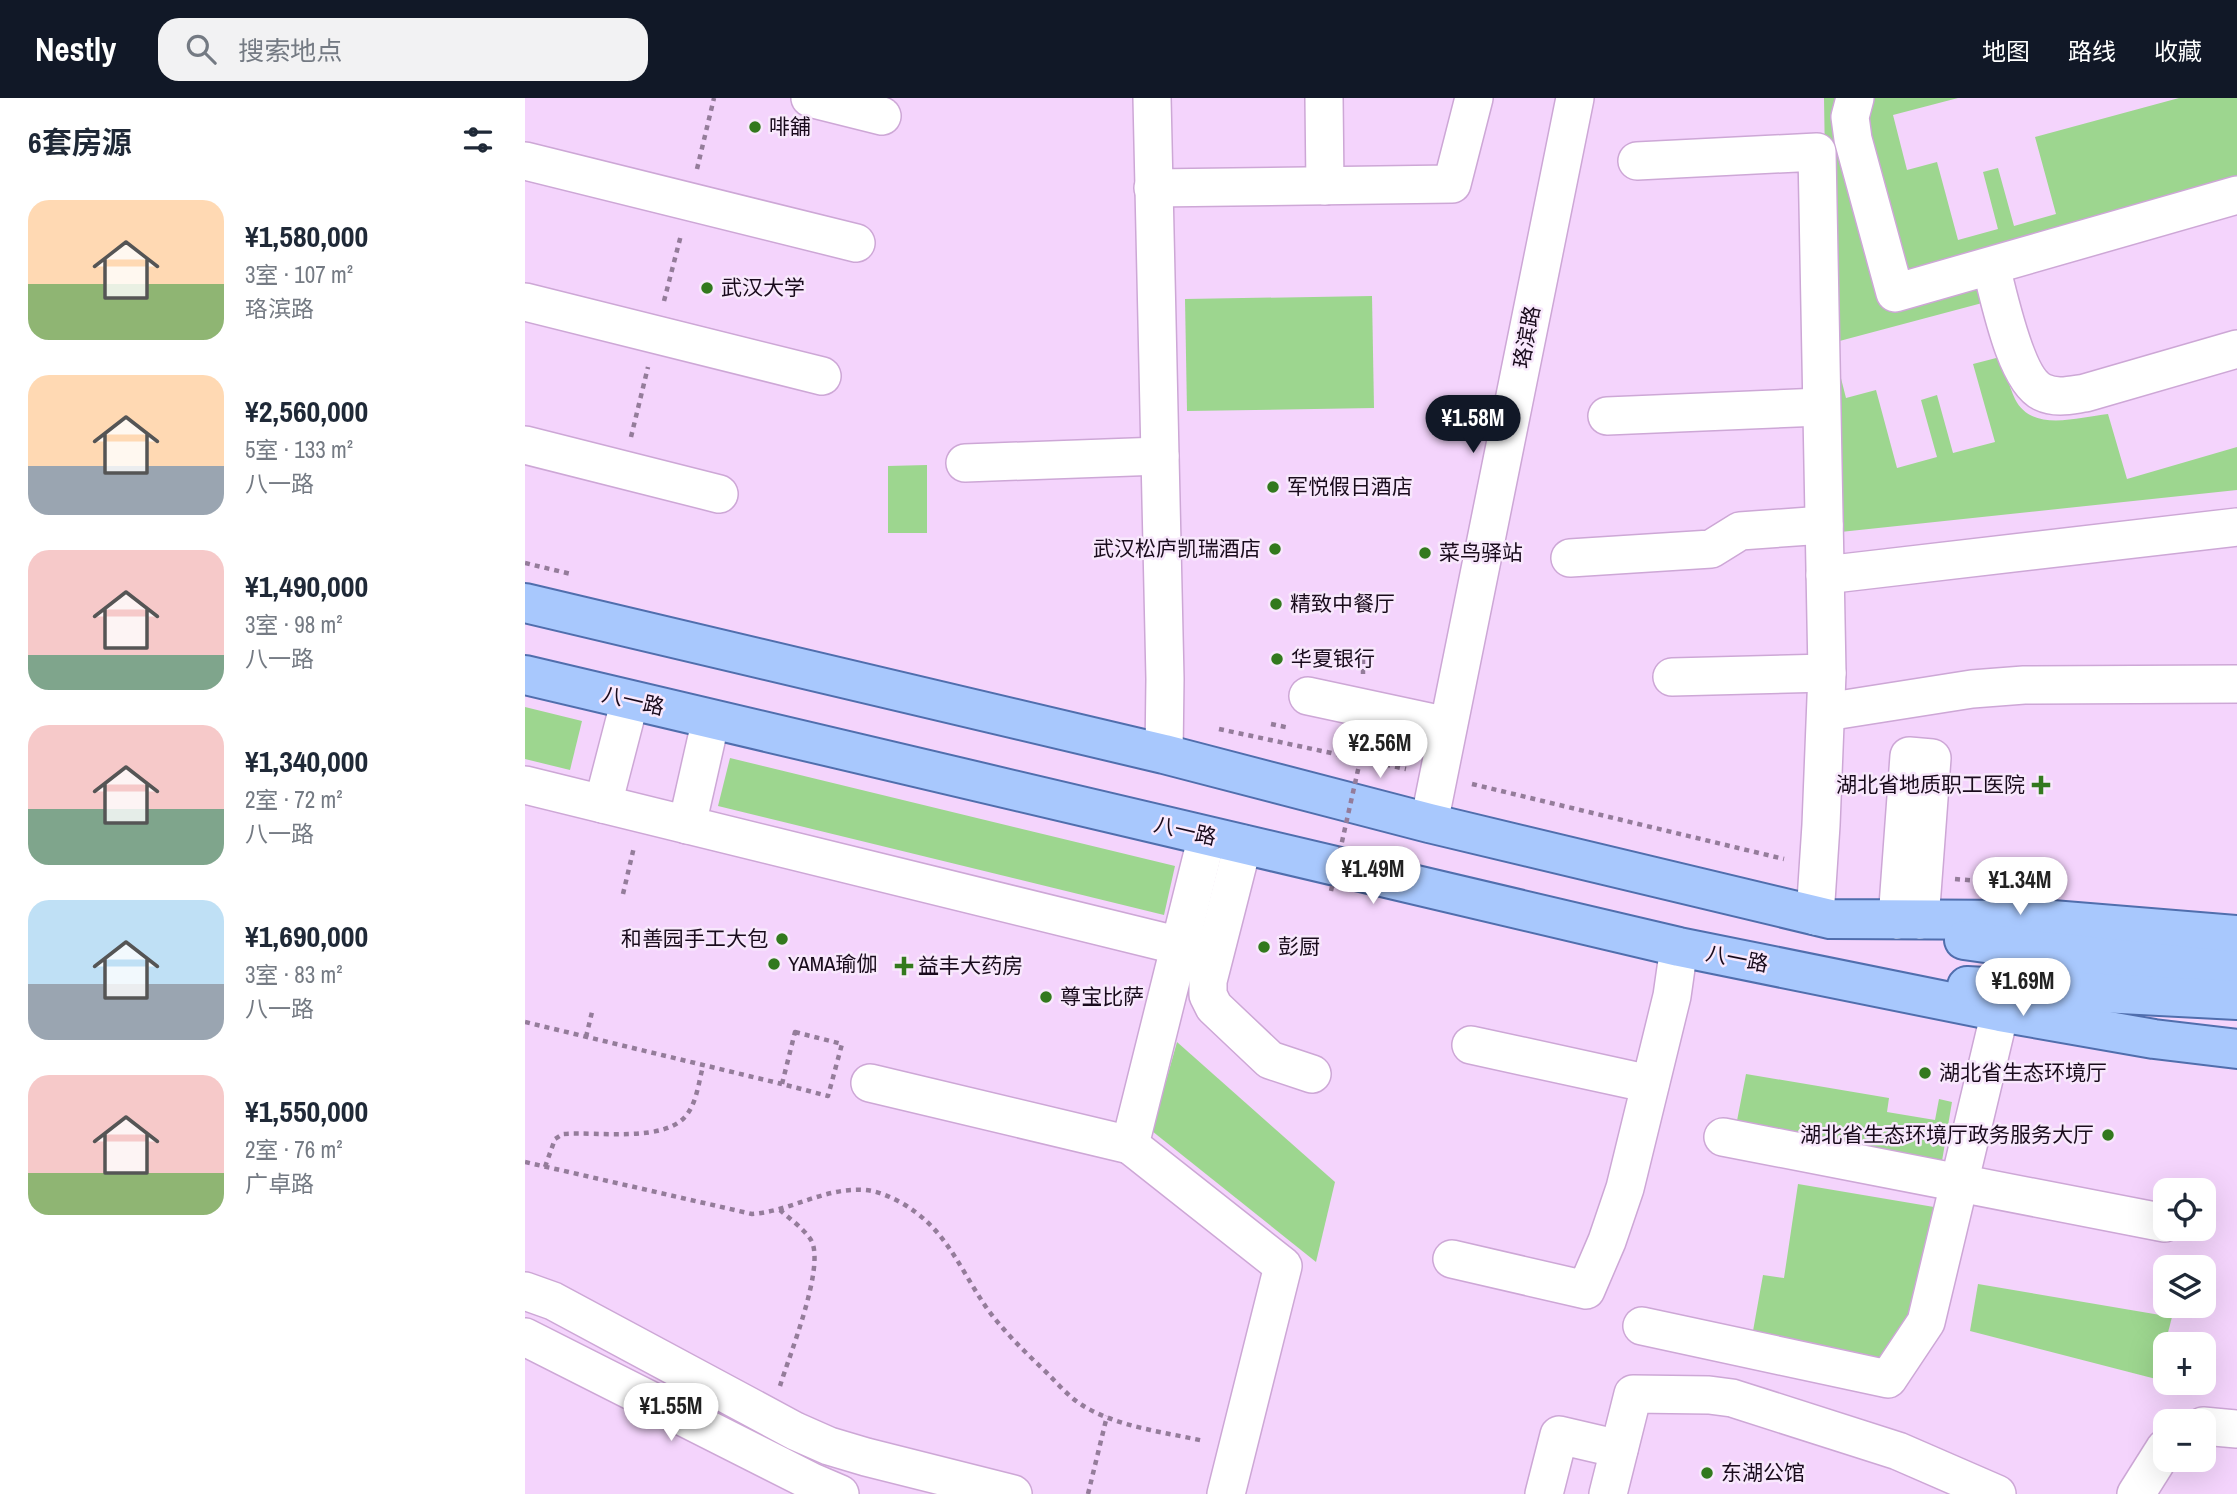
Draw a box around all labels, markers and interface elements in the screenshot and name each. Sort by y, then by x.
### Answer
search box [158,18,648,81]
text: Nestly [35,27,116,71]
icon: search [182,30,220,68]
text: 搜索地点 [238,33,342,68]
text: 地图 [1982,35,2030,67]
text: 路线 [2068,35,2116,67]
text: 收藏 [2154,35,2202,67]
place label: 啡舖 [769,112,811,141]
marker: 啡舖 [747,119,763,135]
icon: filters [459,121,497,159]
text: 6套房源 [28,122,132,162]
text: ¥1,580,000 [245,216,368,256]
icon: home [84,228,168,312]
text: 3室 · 107 m² [245,259,353,290]
place label: 武汉大学 [721,273,805,302]
marker: 武汉大学 [699,280,715,296]
text: 珞滨路 [245,293,314,324]
street label: 珞滨路 [1506,303,1547,371]
text: ¥2,560,000 [245,391,368,431]
pin: ¥1.58M [1416,396,1530,455]
text: ¥1.58M [1442,402,1504,433]
icon: home [84,403,168,487]
text: 5室 · 133 m² [245,434,353,465]
text: 八一路 [245,468,314,499]
place label: 军悦假日酒店 [1287,472,1413,501]
marker: 军悦假日酒店 [1265,479,1281,495]
place label: 武汉松庐凯瑞酒店 [1093,534,1261,563]
place label: 菜鸟驿站 [1439,538,1523,567]
marker: 武汉松庐凯瑞酒店 [1267,541,1283,557]
marker: 菜鸟驿站 [1417,545,1433,561]
text: ¥1,490,000 [245,566,368,606]
icon: home [84,578,168,662]
place label: 精致中餐厅 [1290,589,1395,618]
marker: 精致中餐厅 [1268,596,1284,612]
text: 3室 · 98 m² [245,609,342,640]
text: 八一路 [245,643,314,674]
place label: 华夏银行 [1291,644,1375,673]
marker: 华夏银行 [1269,651,1285,667]
street label: 八一路 [599,679,667,722]
pin: ¥2.56M [1323,720,1437,780]
text: ¥2.56M [1349,727,1411,758]
text: ¥1,340,000 [245,741,368,781]
icon: home [84,753,168,837]
place label: 湖北省地质职工医院 [1836,770,2025,799]
marker: 湖北省地质职工医院 [2031,775,2051,795]
text: 2室 · 72 m² [245,784,342,815]
street label: 八一路 [1151,809,1219,852]
text: 八一路 [245,818,314,849]
pin: ¥1.49M [1316,846,1430,906]
text: ¥1.49M [1342,853,1404,884]
pin: ¥1.34M [1963,858,2077,917]
text: ¥1.34M [1989,864,2051,895]
text: ¥1,690,000 [245,916,368,956]
place label: 和善园手工大包 [621,924,768,953]
icon: home [84,928,168,1012]
marker: 和善园手工大包 [774,931,790,947]
place label: 彭厨 [1278,932,1320,961]
street label: 八一路 [1703,938,1771,979]
marker: 彭厨 [1256,939,1272,955]
place label: YAMA瑜伽 [788,949,878,978]
place label: 益丰大药房 [918,951,1023,980]
marker: YAMA瑜伽 [766,956,782,972]
marker: 益丰大药房 [896,958,912,974]
pin: ¥1.69M [1966,958,2080,1018]
text: 3室 · 83 m² [245,959,342,990]
text: ¥1.69M [1992,965,2054,996]
place label: 尊宝比萨 [1060,982,1144,1011]
marker: 尊宝比萨 [1038,989,1054,1005]
text: 八一路 [245,993,314,1024]
place label: 湖北省生态环境厅 [1939,1058,2107,1087]
marker: 湖北省生态环境厅 [1917,1065,1933,1081]
text: ¥1,550,000 [245,1091,368,1131]
icon: home [84,1103,168,1187]
place label: 湖北省生态环境厅政务服务大厅 [1800,1120,2094,1149]
marker: 湖北省生态环境厅政务服务大厅 [2100,1127,2116,1143]
text: 2室 · 76 m² [245,1134,342,1165]
text: 广卓路 [245,1168,314,1199]
map controls [2153,1178,2216,1472]
button: locate [2153,1178,2216,1241]
button: layers [2153,1255,2216,1318]
button: + [2153,1332,2216,1395]
pin: ¥1.55M [614,1384,728,1443]
text: ¥1.55M [640,1390,702,1421]
button: − [2153,1409,2216,1472]
place label: 东湖公馆 [1721,1458,1805,1487]
marker: 东湖公馆 [1699,1465,1715,1481]

